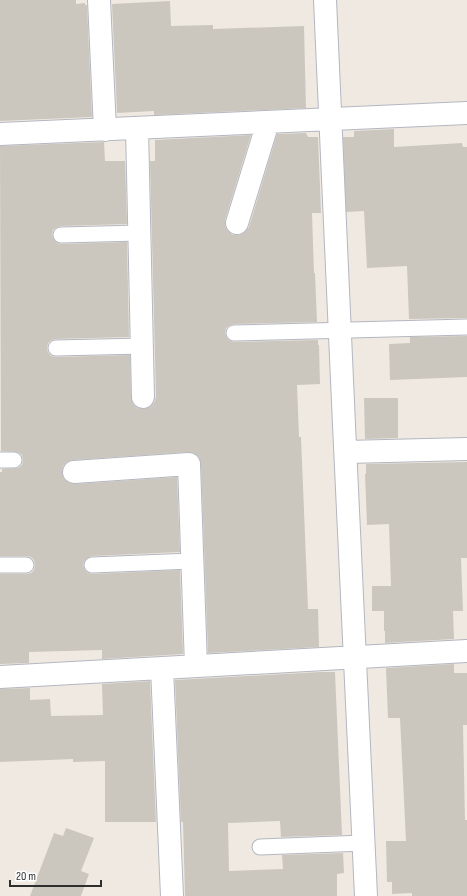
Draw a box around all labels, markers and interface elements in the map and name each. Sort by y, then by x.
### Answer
scale bar [10,862,101,888]
text: 20 m [16,869,36,884]

